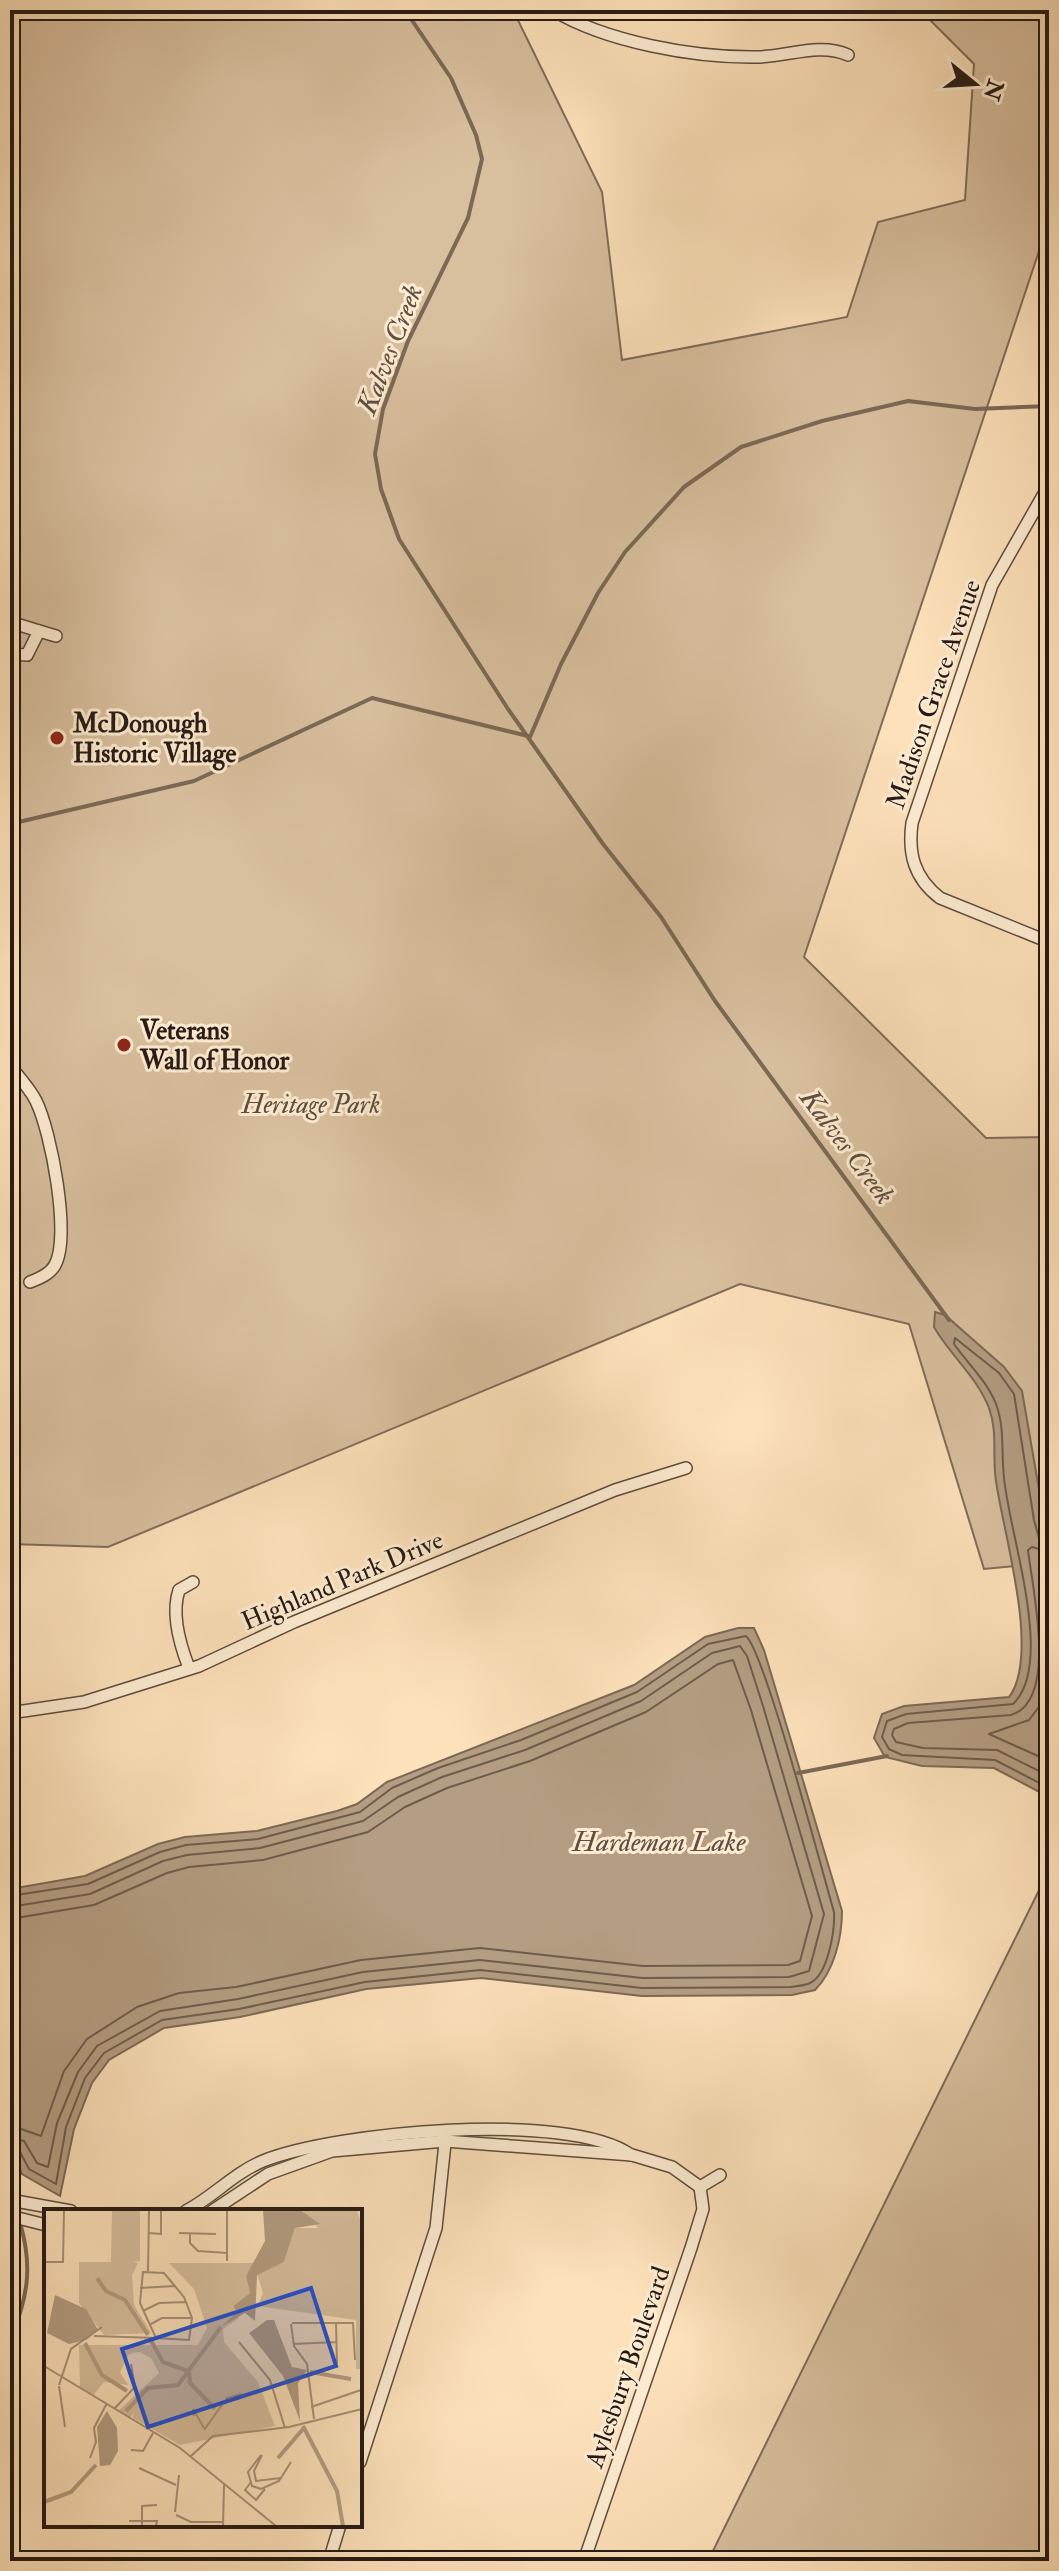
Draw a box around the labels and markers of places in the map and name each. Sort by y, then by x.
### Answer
place label: McDonough Historic Village [72,708,236,771]
marker: McDonough Historic Village [48,729,66,747]
place label: Veterans Wall of Honor [139,1015,289,1077]
marker: Veterans Wall of Honor [115,1036,133,1054]

